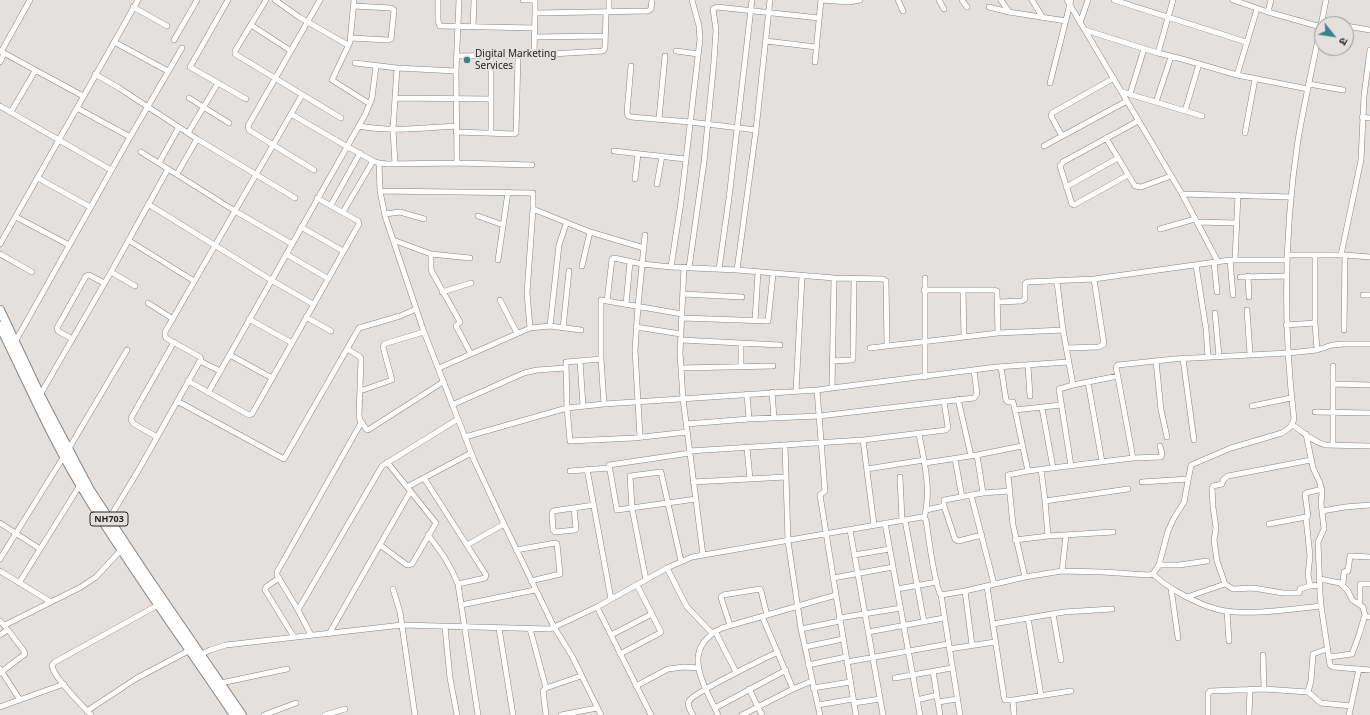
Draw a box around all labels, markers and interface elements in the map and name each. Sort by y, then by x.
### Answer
north arrow [1314,16,1354,56]
text: उ [1336,35,1352,48]
place label: Digital Marketing Services [475,48,556,72]
marker: Digital Marketing Services [462,55,472,65]
road number: NH703 [90,512,128,526]

